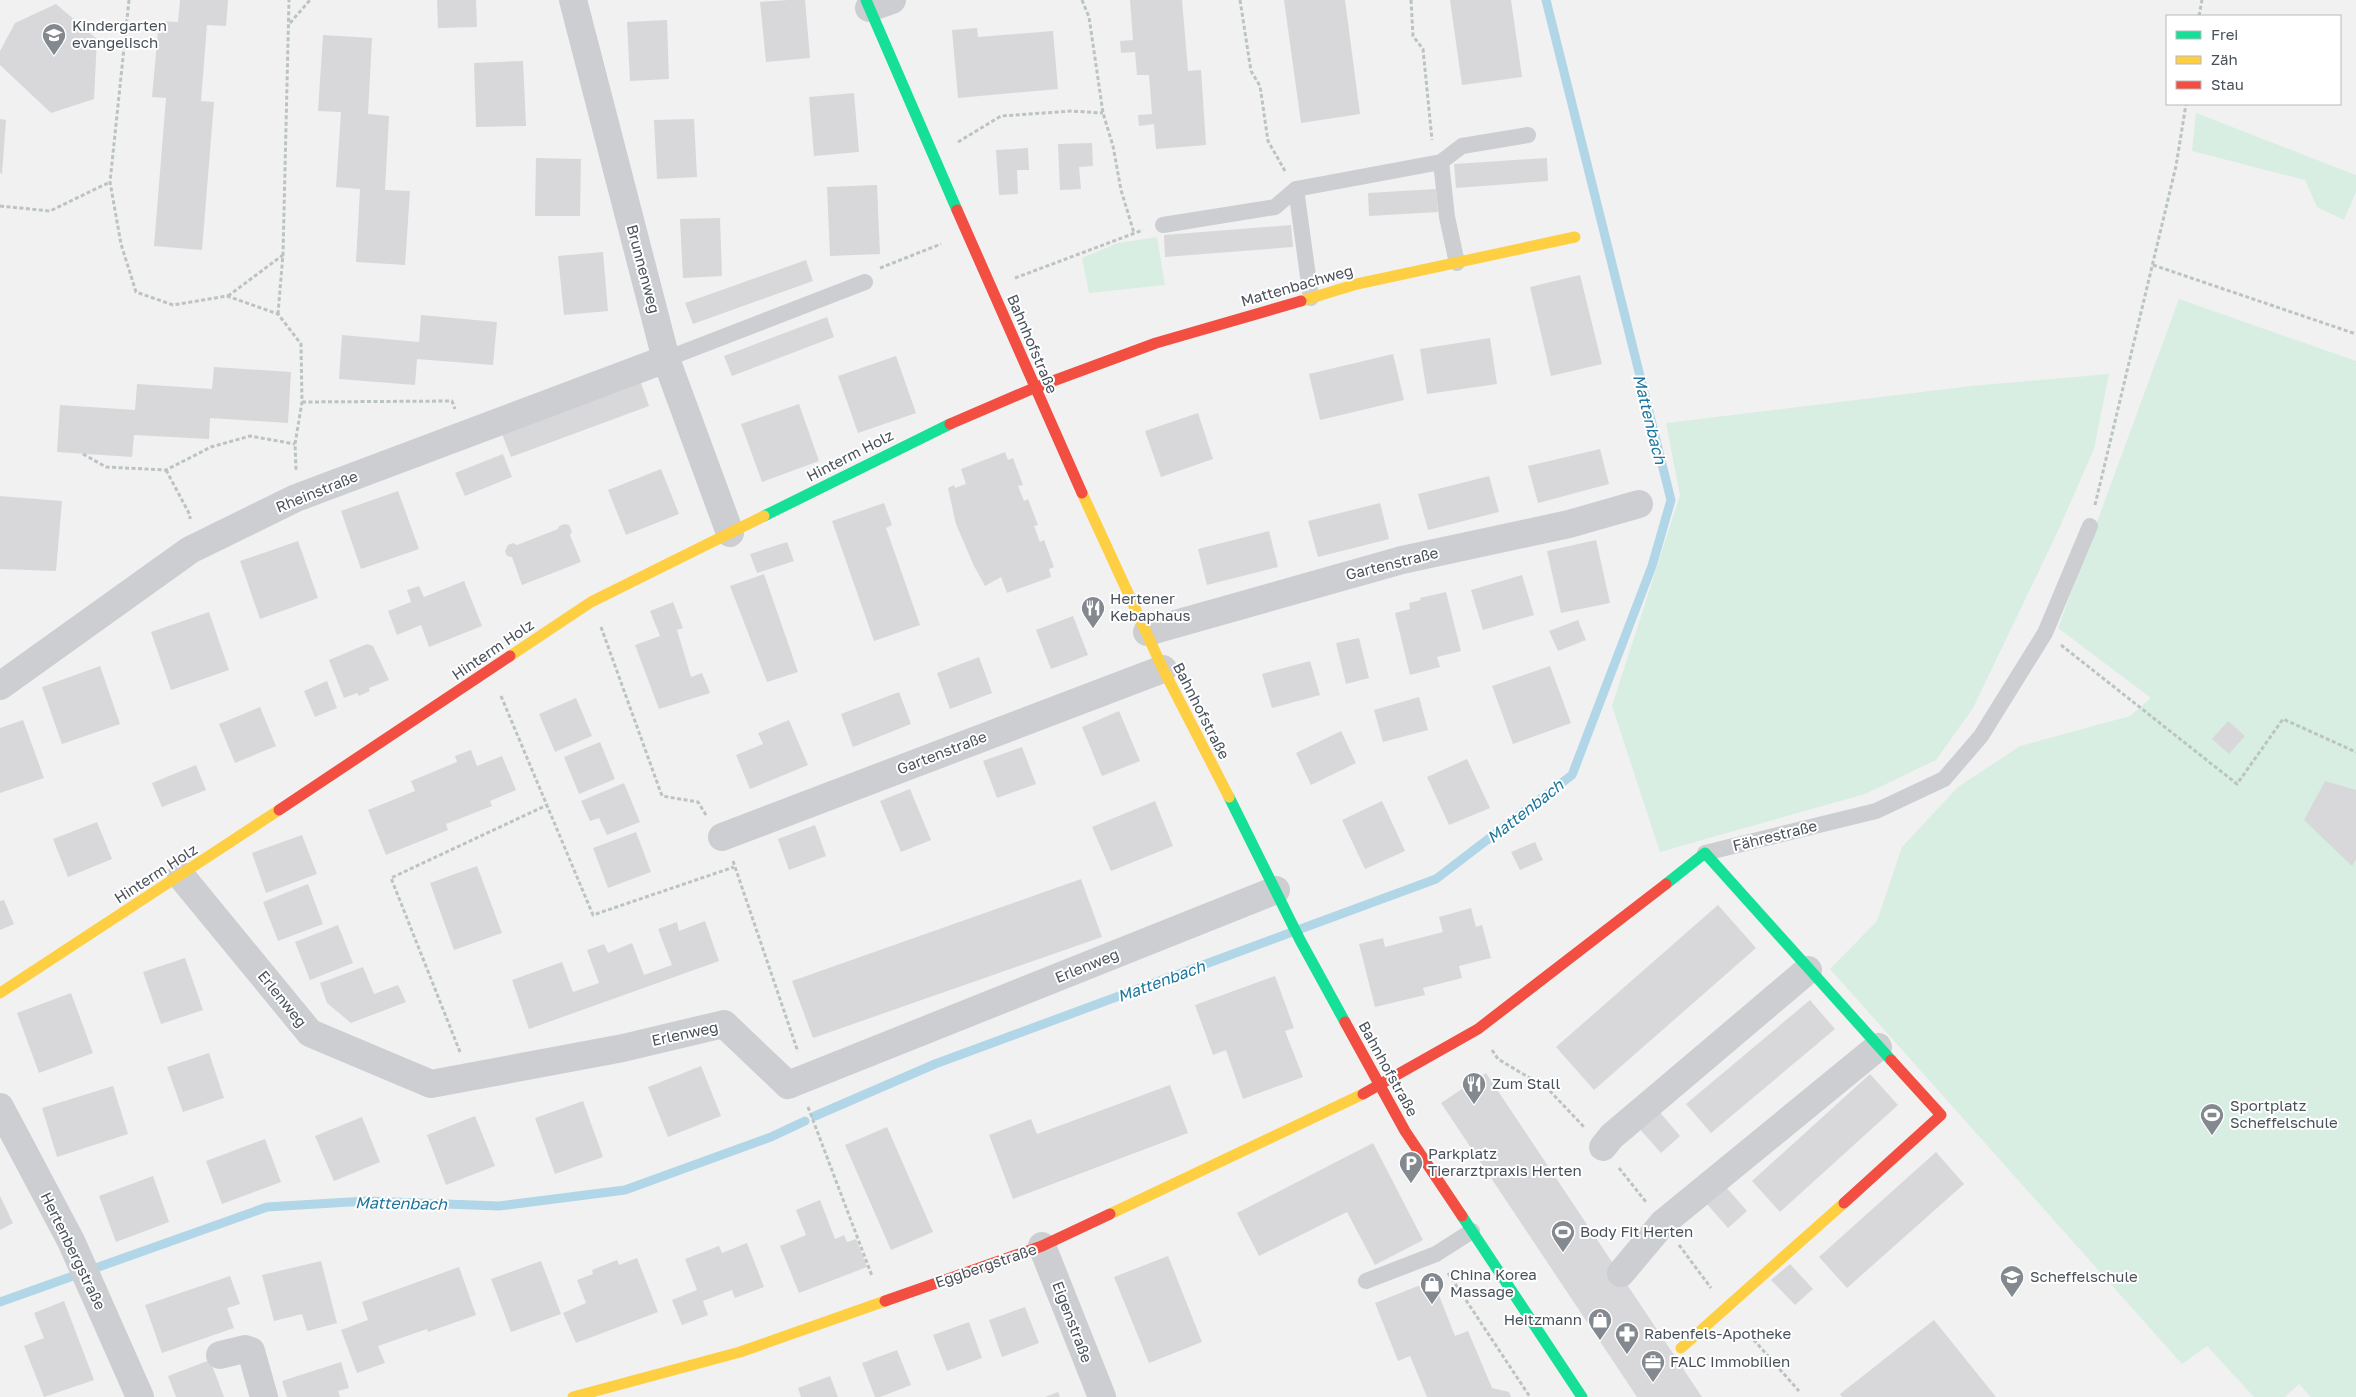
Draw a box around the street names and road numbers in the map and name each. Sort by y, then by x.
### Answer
street label: Brunnenweg [623,222,664,315]
street label: Mattenbachweg [1239,260,1355,310]
street label: Bahnhofstraße [1004,291,1062,396]
street label: Hinterm Holz [803,425,896,485]
street label: Rheinstraße [273,466,361,516]
street label: Gartenstraße [1344,543,1440,583]
street label: Hinterm Holz [448,615,537,683]
street label: Bahnhofstraße [1170,659,1234,762]
street label: Gartenstraße [894,727,989,777]
street label: Fährestraße [1731,816,1819,854]
street label: Hinterm Holz [111,840,201,907]
street label: Erlenweg [1052,944,1121,986]
street label: Erlenweg [255,967,311,1030]
street label: Erlenweg [650,1017,720,1049]
street label: Bahnhofstraße [1355,1018,1423,1120]
street label: Hertenbergstraße [38,1189,110,1313]
street label: Eggbergstraße [933,1239,1039,1291]
street label: Eigenstraße [1049,1278,1097,1365]

